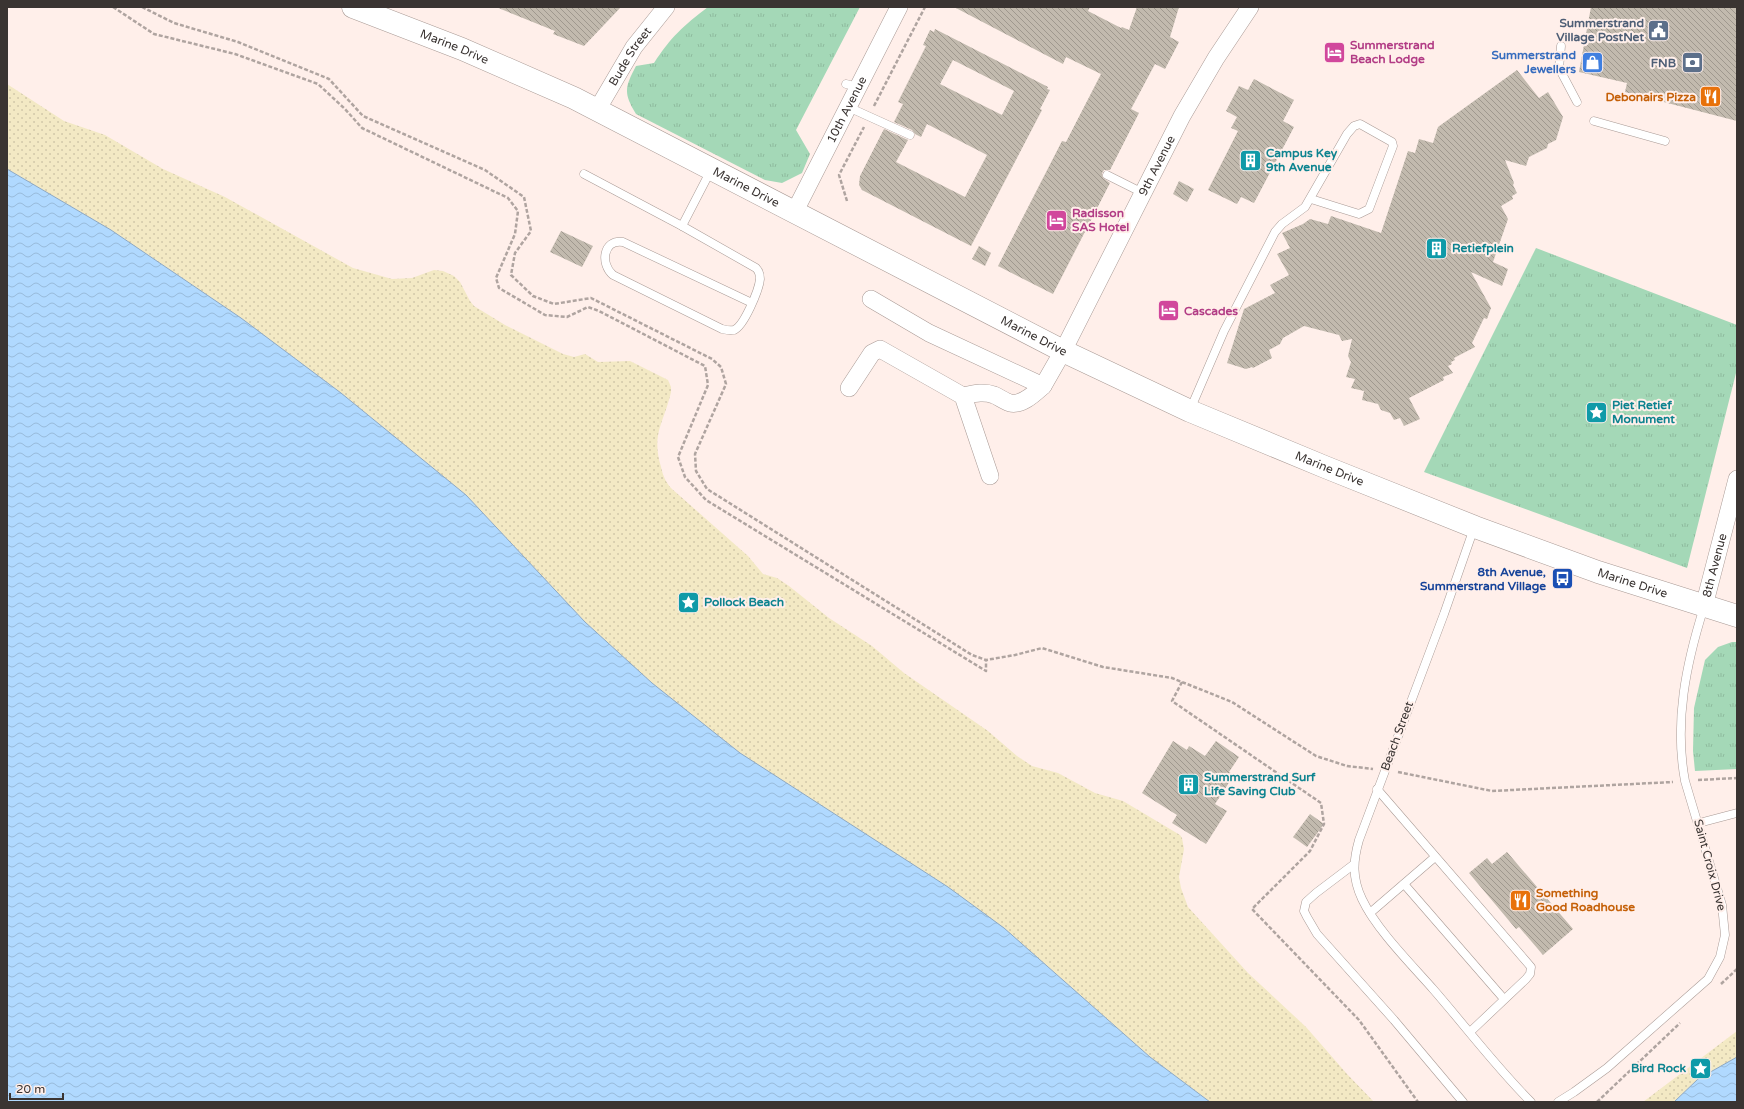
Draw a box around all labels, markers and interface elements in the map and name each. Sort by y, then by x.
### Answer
place label: Summerstrand Village PostNet [1556,16,1644,45]
public building icon: Summerstrand Village PostNet [1646,17,1672,43]
street label: Bude Street [606,24,654,88]
street label: Marine Drive [418,27,491,67]
place label: Summerstrand Beach Lodge [1350,38,1435,67]
hotel icon: Summerstrand Beach Lodge [1321,39,1347,65]
place label: Summerstrand Jewellers [1491,48,1576,76]
shop icon: Summerstrand Jewellers [1579,49,1605,75]
bank icon: FNB [1679,50,1705,76]
place label: FNB [1651,56,1676,70]
street label: 10th Avenue [824,74,870,145]
restaurant icon: Debonairs Pizza [1698,84,1724,110]
place label: Debonairs Pizza [1605,90,1696,104]
street label: 9th Avenue [1136,133,1178,198]
place label: Campus Key 9th Avenue [1266,146,1338,174]
building icon: Campus Key 9th Avenue [1237,147,1263,173]
street label: Marine Drive [711,164,782,210]
place label: Radisson SAS Hotel [1072,206,1129,234]
hotel icon: Radisson SAS Hotel [1044,207,1070,233]
building icon: Retiefplein [1423,235,1449,261]
place label: Retiefplein [1452,241,1514,256]
hotel icon: Cascades [1156,298,1182,324]
place label: Cascades [1184,304,1238,318]
street label: Marine Drive [998,313,1070,359]
place label: Piet Retief Monument [1612,398,1675,426]
place icon: Piet Retief Monument [1583,399,1609,425]
street label: Marine Drive [1293,448,1366,489]
street label: 8th Avenue [1700,532,1730,599]
place label: 8th Avenue, Summerstrand Village [1420,565,1546,594]
street label: Marine Drive [1596,565,1670,601]
bus stop icon: 8th Avenue, Summerstrand Village [1549,566,1575,592]
place icon: Pollock Beach [675,589,701,615]
place label: Pollock Beach [704,595,784,609]
street label: Beach Street [1378,699,1416,773]
place label: Summerstrand Surf Life Saving Club [1204,770,1316,799]
building icon: Summerstrand Surf Life Saving Club [1175,771,1201,797]
street label: Saint Croix Drive [1691,818,1729,912]
place label: Something Good Roadhouse [1536,886,1635,914]
restaurant icon: Something Good Roadhouse [1507,887,1533,913]
place icon: Bird Rock [1688,1055,1714,1081]
place label: Bird Rock [1631,1061,1686,1075]
scale bar [10,1075,63,1101]
text: 20 m [16,1082,45,1096]

